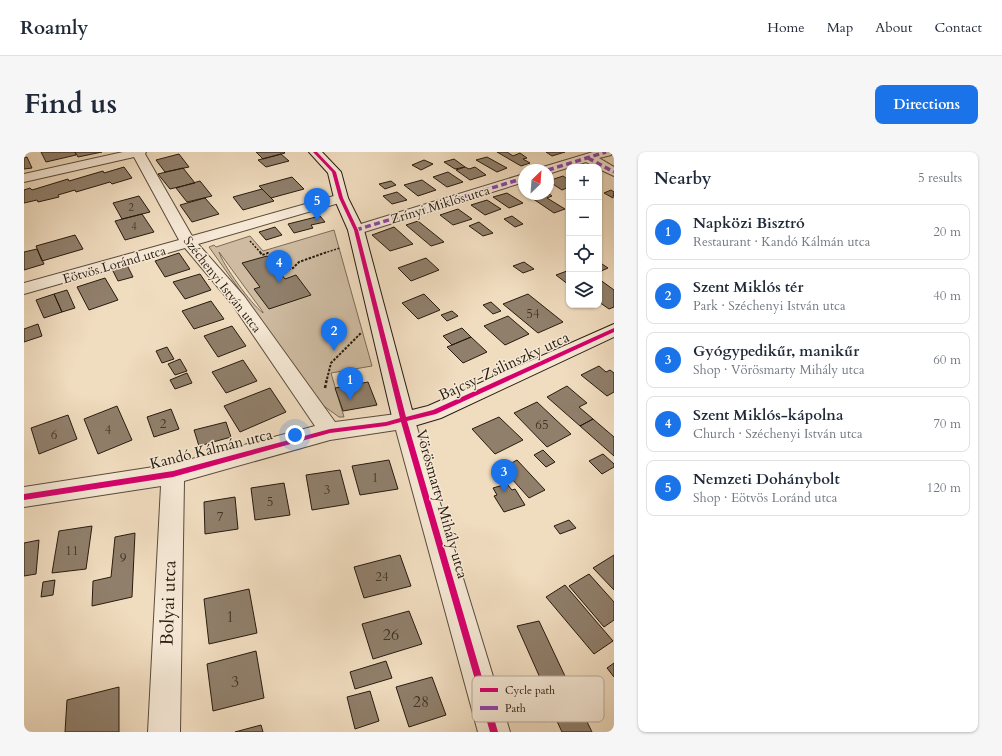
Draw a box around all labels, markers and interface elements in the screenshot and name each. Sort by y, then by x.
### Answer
text: Roamly [20,15,88,41]
text: Home [767,18,805,37]
text: Map [827,18,853,37]
text: About [875,18,912,37]
text: Contact [934,18,982,37]
text: Find us [24,85,117,123]
button: Directions [875,85,978,124]
north arrow [518,164,554,200]
map controls [566,164,602,308]
button: + [566,164,602,200]
text: Nearby [654,167,711,190]
text: 5 results [918,169,962,187]
street label: Zrínyi Miklós utca [388,181,492,229]
pin: 5 [304,188,330,221]
house number: 2 [128,200,134,215]
button: − [566,200,602,236]
text: Napközi Bisztró [693,213,805,233]
house number: 4 [131,219,137,234]
text: 1 [665,223,671,241]
text: 20 m [933,223,961,241]
street label: Széchenyi István utca [179,233,266,337]
text: Restaurant · Kandó Kálmán utca [693,233,870,251]
button: locate [566,236,602,272]
street label: Eötvös Loránd utca [61,242,168,288]
pin: 4 [266,250,292,283]
button: layers [566,272,602,308]
text: Szent Miklós tér [693,277,804,297]
text: 2 [665,287,671,305]
text: 40 m [933,287,961,305]
text: Park · Széchenyi István utca [693,297,846,315]
house number: 54 [526,305,540,323]
pin: 2 [321,318,347,351]
street label: Bajcsy-Zsilinszky utca [435,327,573,405]
text: Gyógypedikűr, manikűr [693,341,859,361]
text: 3 [665,351,671,369]
text: 60 m [933,351,961,369]
text: Shop · Vörösmarty Mihály utca [693,361,865,379]
pin: 1 [337,367,363,400]
text: Szent Miklós-kápolna [693,405,843,425]
house number: 2 [160,415,167,433]
text: 4 [665,415,671,433]
text: 70 m [933,415,961,433]
house number: 65 [535,416,549,434]
house number: 4 [105,421,112,439]
street label: Kandó Kálmán utca [148,424,275,474]
your location [285,425,305,445]
text: Church · Széchenyi István utca [693,425,863,443]
house number: 6 [51,426,58,444]
street label: Vörösmarty Mihály utca [411,427,473,581]
pin: 3 [491,459,517,492]
house number: 1 [372,469,378,487]
text: Nemzeti Dohánybolt [693,469,840,489]
text: 5 [665,479,671,497]
text: 120 m [927,479,961,497]
house number: 3 [324,481,330,499]
text: Shop · Eötvös Loránd utca [693,489,837,507]
house number: 5 [267,493,273,511]
house number: 7 [217,508,224,526]
house number: 11 [65,542,79,560]
house number: 9 [120,549,127,567]
street label: Bolyai utca [155,560,182,646]
house number: 24 [375,568,389,586]
house number: 1 [226,606,234,628]
house number: 26 [383,624,399,646]
house number: 3 [231,671,239,693]
legend [472,676,604,722]
text: Cycle path [505,683,555,698]
house number: 28 [413,691,429,713]
text: Path [505,701,526,716]

